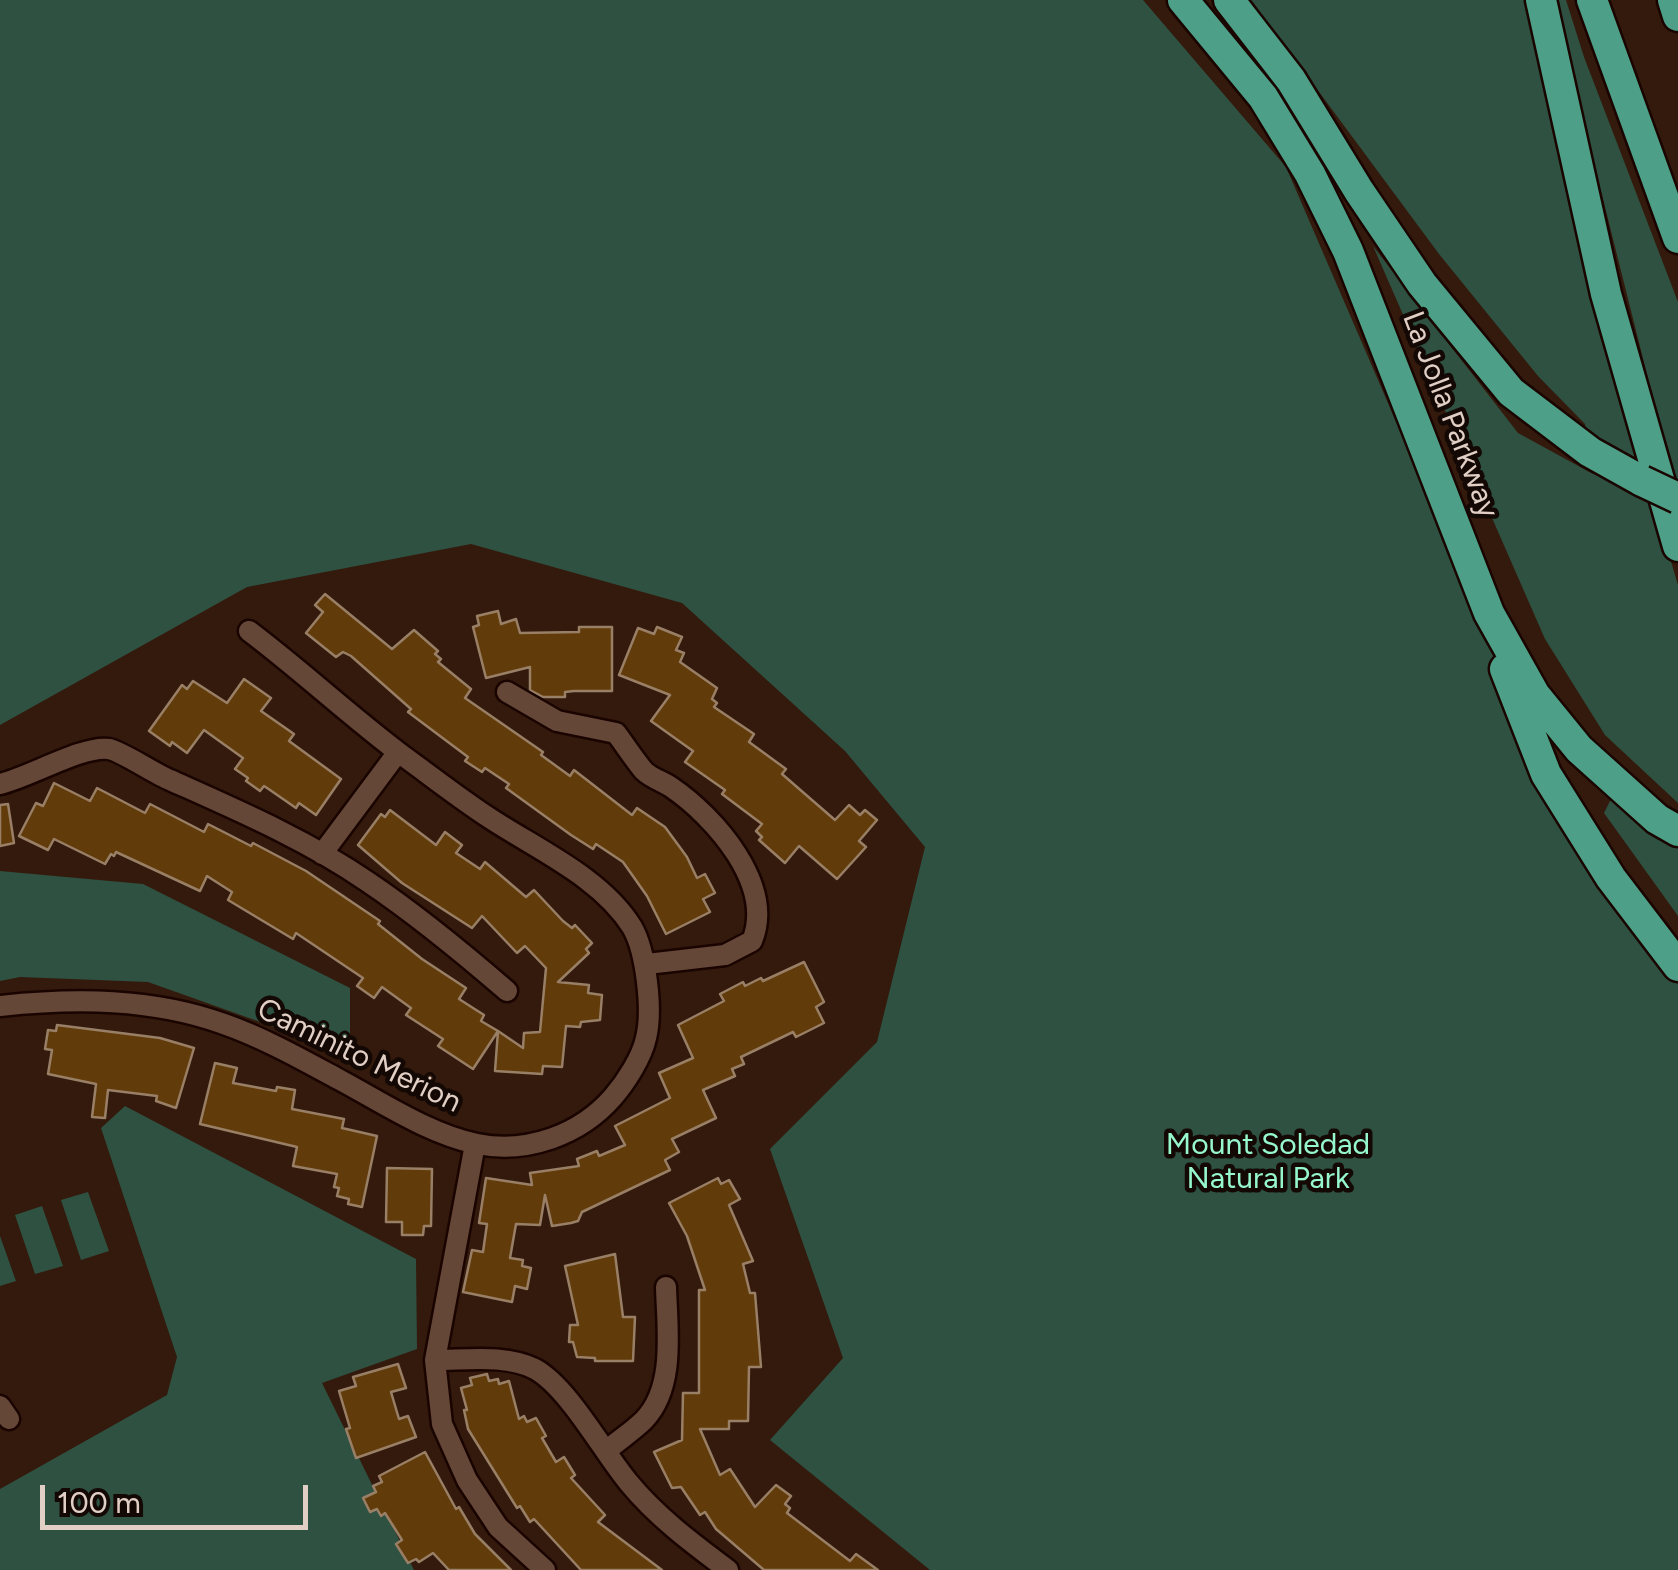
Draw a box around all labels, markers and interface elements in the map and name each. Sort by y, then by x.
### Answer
street label: La Jolla Parkway [1394,307,1506,523]
street label: Caminito Merion [251,991,467,1121]
park label: Mount Soledad Natural Park [1166,1127,1370,1198]
scale bar [45,1465,312,1527]
text: 100 m [57,1484,141,1521]

